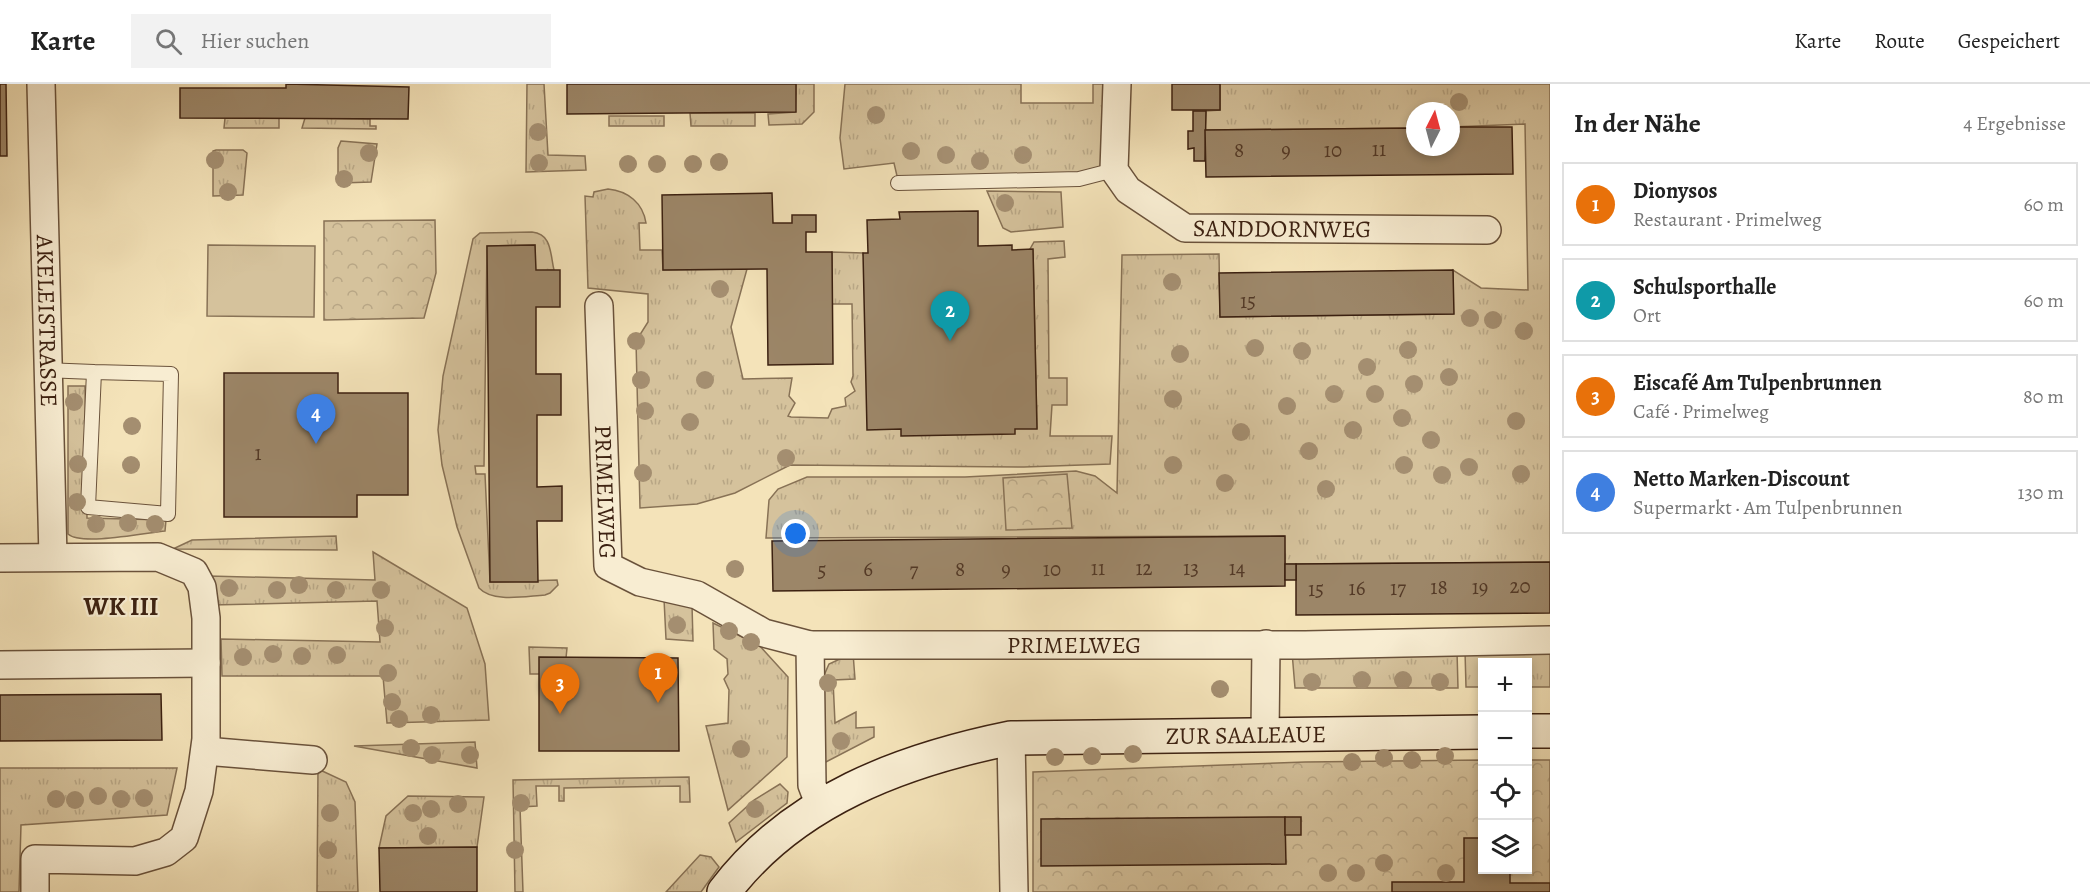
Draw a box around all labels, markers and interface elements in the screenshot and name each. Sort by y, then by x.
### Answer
search box [131,14,551,68]
text: Karte [30,22,95,60]
icon: search [152,25,185,58]
text: Hier suchen [200,26,309,56]
text: Karte [1794,27,1841,55]
text: Route [1874,27,1925,55]
text: Gespeichert [1958,27,2060,55]
north arrow [1406,102,1460,156]
text: In der Nähe [1574,106,1701,141]
text: 4 Ergebnisse [1963,110,2066,137]
house number: 11 [1372,135,1386,163]
house number: 8 [1234,136,1244,164]
house number: 9 [1281,136,1291,164]
house number: 10 [1324,136,1342,164]
text: Dionysos [1633,176,1718,206]
text: 1 [1592,191,1599,218]
text: 60 m [2024,191,2064,218]
text: Restaurant · Primelweg [1633,206,1822,233]
street label: SANDDORNWEG [1193,212,1371,245]
street label: AKELEISTRASSE [29,234,65,407]
text: Schulsporthalle [1633,272,1776,302]
house number: 15 [1240,287,1256,315]
text: 2 [1591,287,1600,314]
text: 60 m [2024,287,2064,314]
pin: 2 [930,292,970,341]
text: Ort [1633,302,1661,329]
text: Eiscafé Am Tulpenbrunnen [1633,368,1882,398]
text: 3 [1591,383,1600,410]
text: 80 m [2023,383,2064,410]
pin: 4 [296,394,336,444]
text: Café · Primelweg [1633,398,1769,425]
street label: PRIMELWEG [587,424,624,560]
house number: 1 [254,439,262,467]
text: Netto Marken-Discount [1633,464,1850,494]
text: 4 [1591,479,1600,506]
text: 130 m [2018,479,2064,506]
text: Supermarkt · Am Tulpenbrunnen [1633,494,1903,521]
your location [781,519,810,548]
house number: 11 [1091,554,1105,582]
house number: 12 [1135,554,1153,582]
house number: 13 [1183,554,1199,582]
house number: 14 [1229,554,1245,582]
house number: 6 [863,555,873,583]
house number: 8 [955,555,965,583]
house number: 9 [1001,555,1011,583]
house number: 10 [1043,555,1061,583]
house number: 5 [817,556,827,584]
house number: 7 [910,556,919,584]
house number: 20 [1509,572,1531,600]
house number: 18 [1430,573,1448,601]
house number: 19 [1472,573,1488,601]
house number: 16 [1349,574,1366,602]
house number: 17 [1390,574,1406,602]
house number: 15 [1308,575,1324,603]
district label: WK III [82,589,159,624]
street label: PRIMELWEG [1007,629,1141,661]
pin: 1 [638,654,678,703]
map controls [1478,658,1532,874]
button: + [1478,658,1532,712]
pin: 3 [540,664,580,714]
button: − [1478,712,1532,766]
street label: ZUR SAALEAUE [1165,718,1326,752]
button: locate [1478,766,1532,820]
button: layers [1478,820,1532,874]

